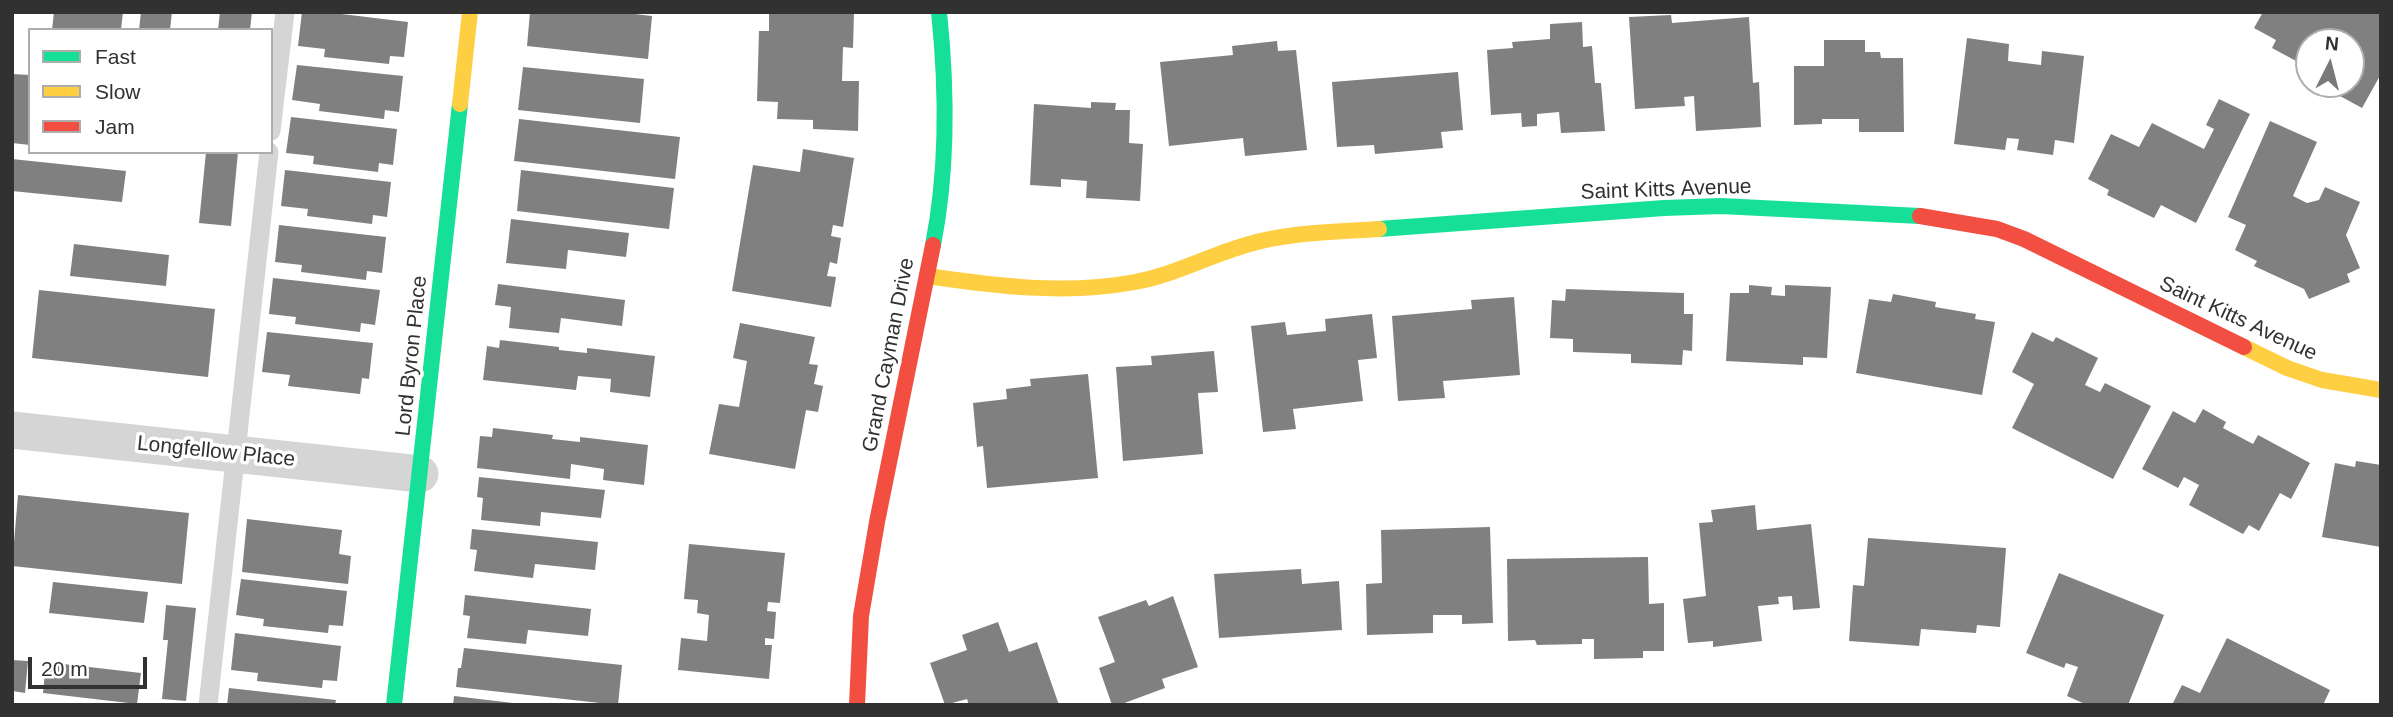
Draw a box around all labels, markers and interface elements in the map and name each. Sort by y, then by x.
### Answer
legend [28,28,273,154]
north arrow [2295,28,2365,98]
text: N [2324,32,2340,55]
text: Fast [95,45,136,68]
text: Slow [95,80,141,103]
text: Jam [95,115,135,138]
street label: Saint Kitts Avenue [1580,174,1752,206]
street label: Grand Cayman Drive [858,256,920,454]
street label: Saint Kitts Avenue [2155,271,2321,367]
street label: Lord Byron Place [391,275,433,437]
street label: Longfellow Place [136,431,296,473]
scale bar [32,644,150,688]
text: 20 m [41,657,88,680]

